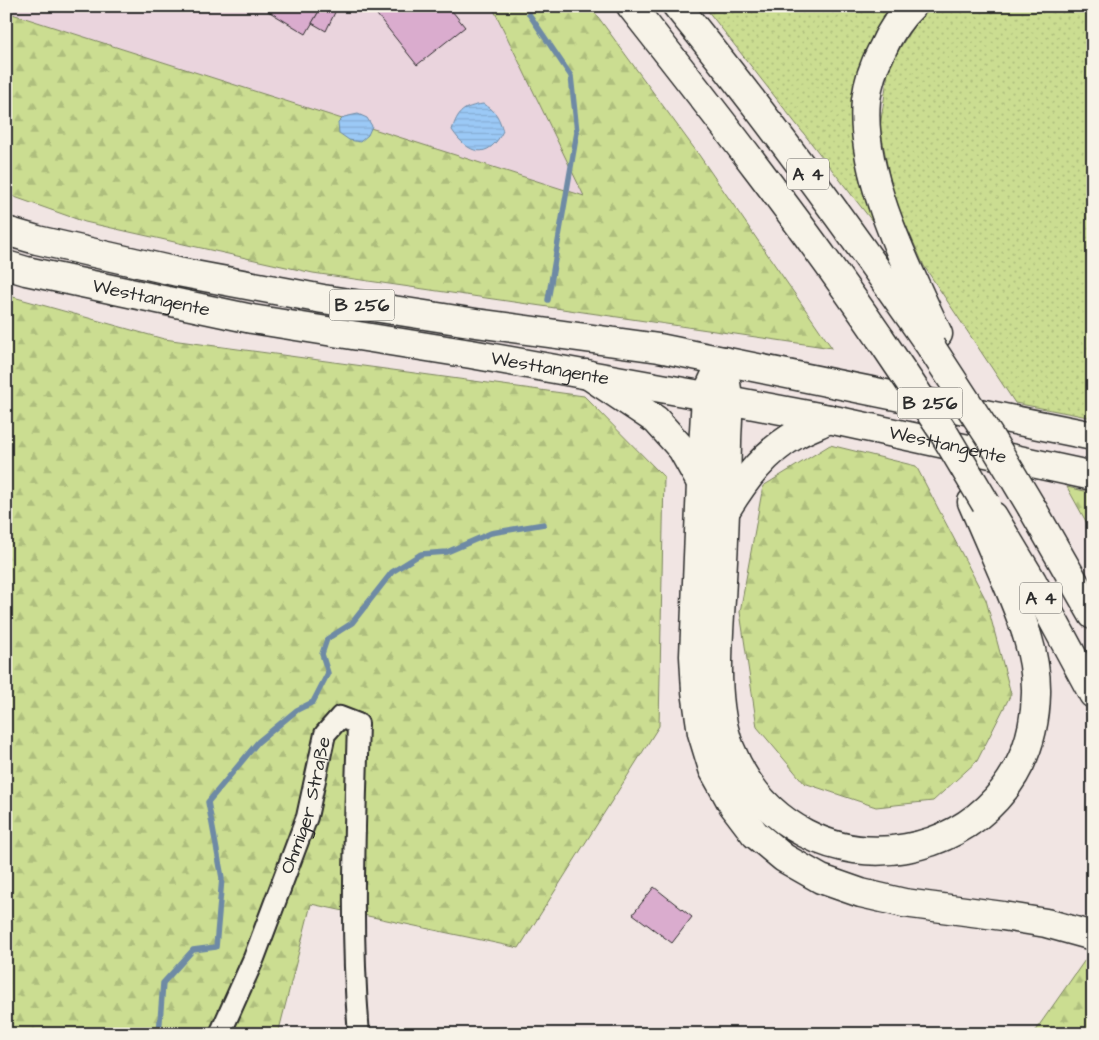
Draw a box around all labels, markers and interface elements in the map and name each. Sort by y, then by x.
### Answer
road number: A 4 [787,158,829,190]
street label: Westtangente [90,272,213,323]
road number: B 256 [330,290,394,320]
street label: Westtangente [489,344,611,392]
road number: B 256 [898,388,962,418]
street label: Westtangente [886,419,1009,470]
road number: A 4 [1020,582,1062,614]
street label: Ohmiger Straße [273,734,338,878]

